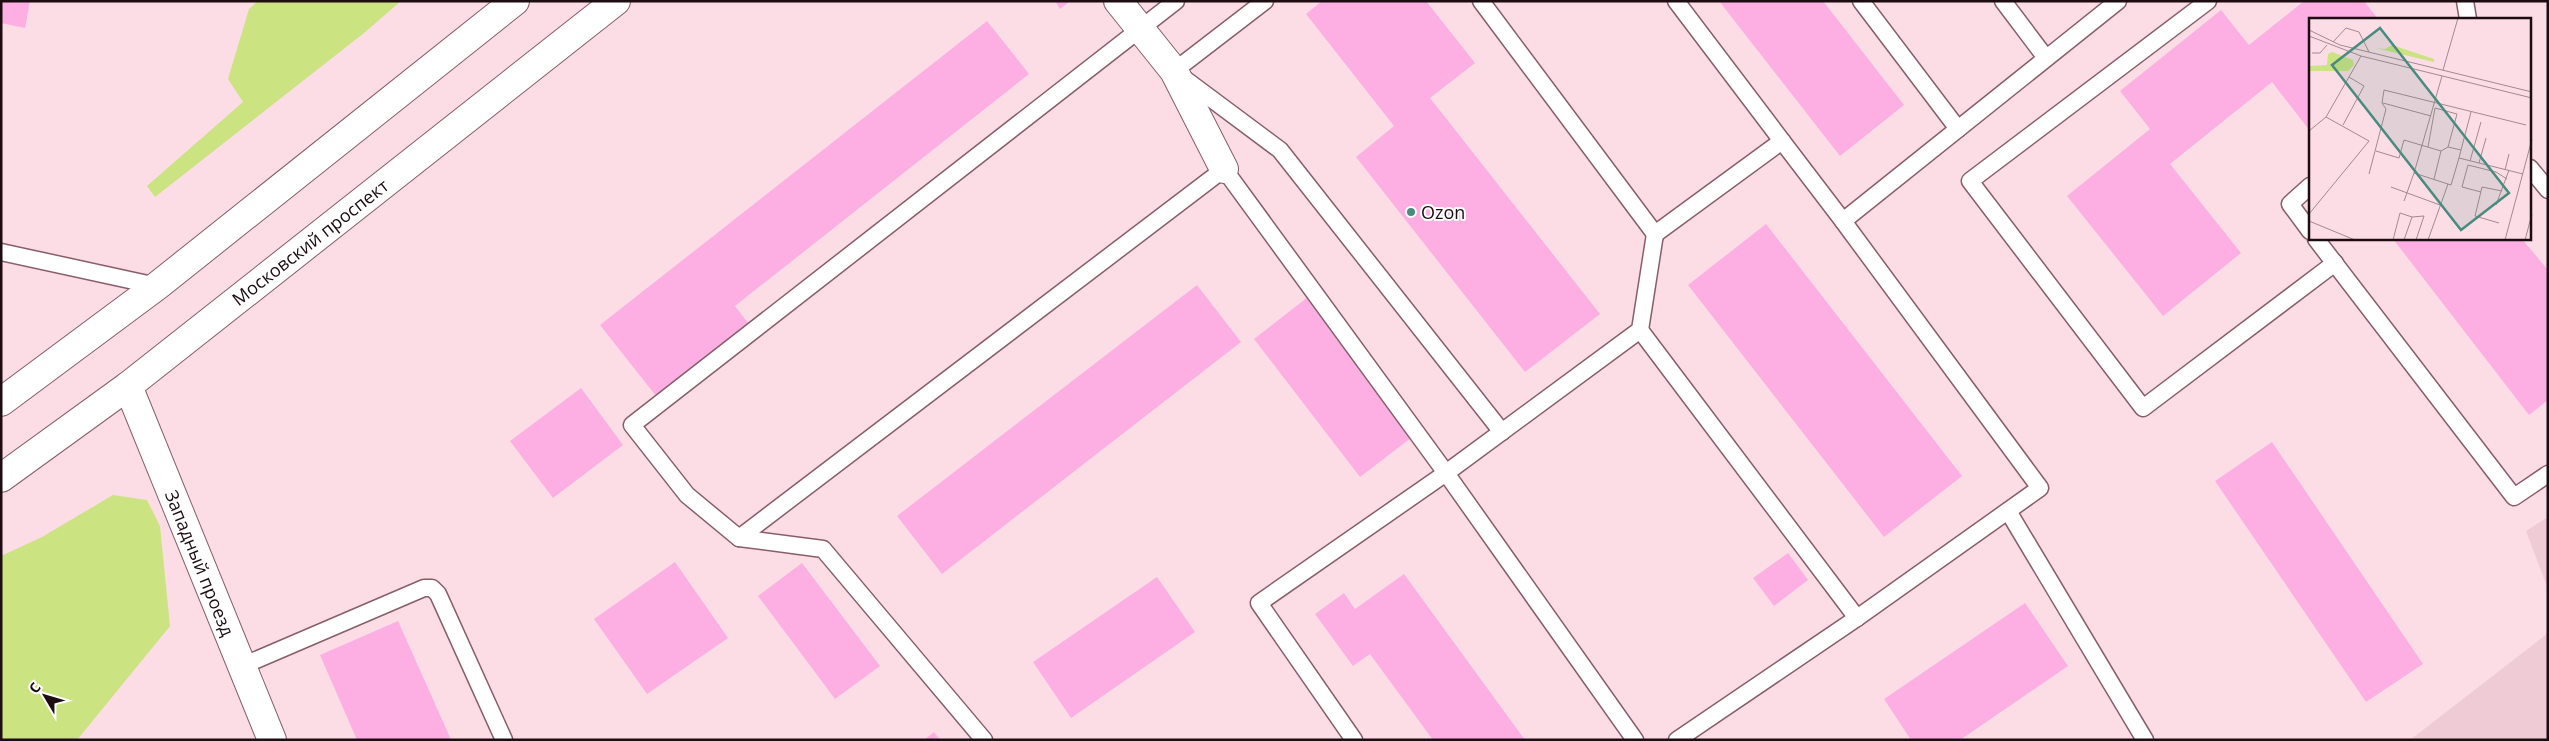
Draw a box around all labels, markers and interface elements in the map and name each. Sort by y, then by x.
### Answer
inset map [2309,18,2532,240]
street label: Московский проспект [227,173,394,311]
place label: Ozon [1421,200,1465,224]
marker: Ozon [1405,206,1417,218]
street label: Западный проезд [160,486,240,640]
north arrow [20,671,70,721]
text: С [24,678,45,697]

